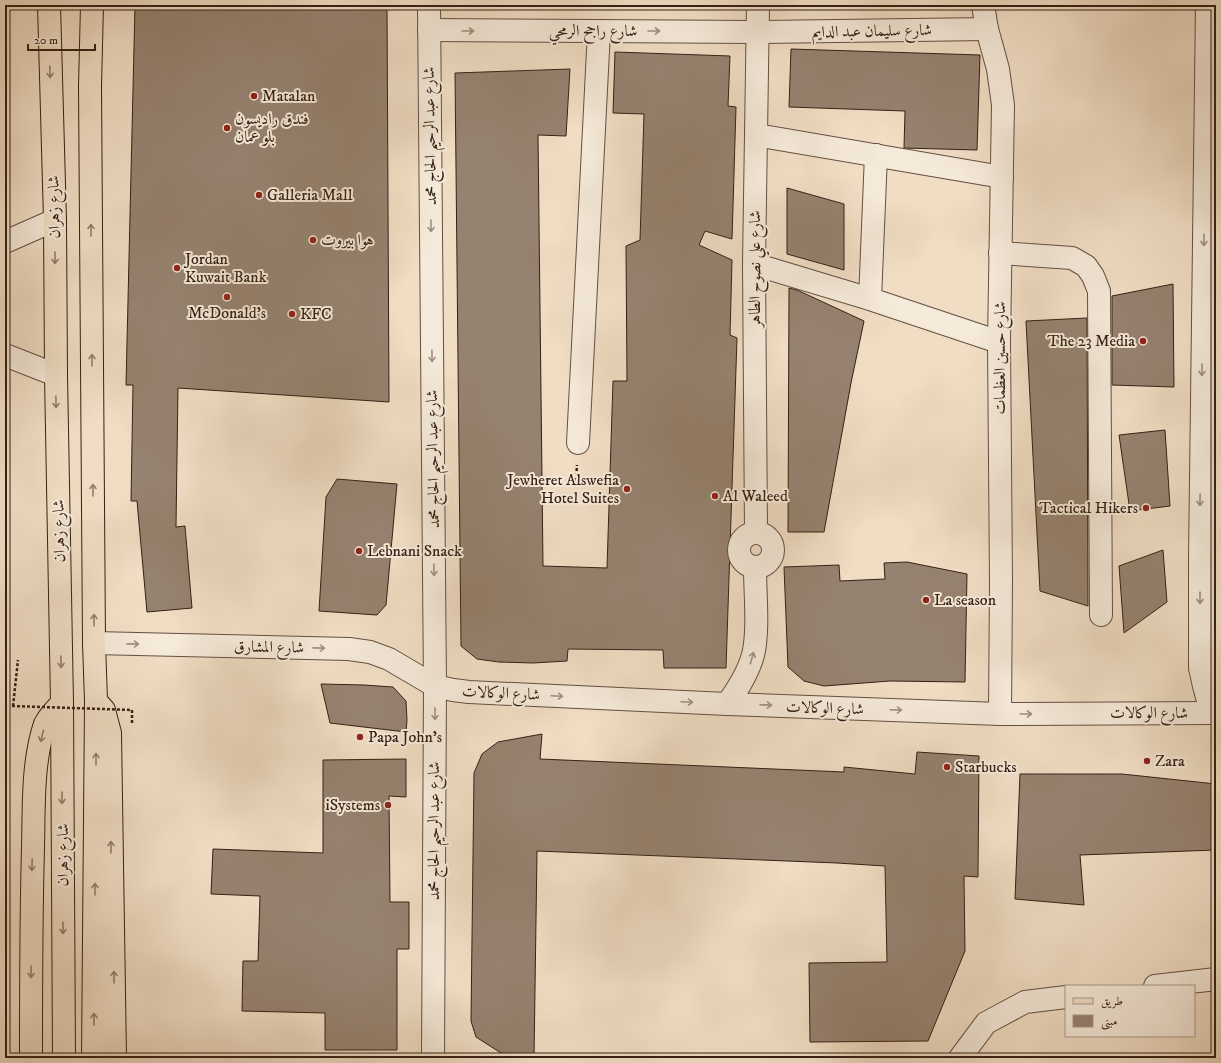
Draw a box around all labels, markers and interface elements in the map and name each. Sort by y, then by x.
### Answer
street label: شارع سليمان عبد الدايم [812,20,932,46]
street label: شارع راجح الرمحي [549,21,637,46]
scale bar [28,26,95,52]
one-way arrow [461,27,474,35]
one-way arrow [647,28,660,35]
text: 20 m [34,33,58,48]
one-way arrow [47,65,54,78]
street label: شارع عبد الرحيم الحاج محمد [419,66,447,205]
place label: Matalan [262,86,316,106]
marker: Matalan [249,91,259,101]
place label: فندق راديسون بلو عمان [235,109,309,147]
marker: فندق راديسون بلو عمان [222,123,232,133]
street label: شارع زهران [43,175,68,239]
place label: Galleria Mall [267,185,353,205]
marker: Galleria Mall [254,190,264,200]
street label: شارع علي نصوح الطاهر [745,210,770,330]
one-way arrow [427,219,435,232]
one-way arrow [87,224,95,237]
place label: هوا بيروت [321,230,374,250]
one-way arrow [1200,233,1208,246]
marker: هوا بيروت [308,235,318,245]
place label: Jordan Kuwait Bank [183,249,267,287]
one-way arrow [51,251,59,264]
marker: Jordan Kuwait Bank [172,263,182,273]
marker: McDonald's [222,292,232,302]
street label: شارع حسين العظمات [990,301,1013,415]
place label: McDonald's [188,303,266,323]
place label: KFC [300,304,332,324]
marker: KFC [287,309,297,319]
place label: The 23 Media [1047,331,1135,351]
marker: The 23 Media [1138,336,1148,346]
one-way arrow [428,349,436,362]
one-way arrow [88,354,96,367]
one-way arrow [1198,363,1206,376]
street label: شارع عبد الرحيم الحاج محمد [422,389,450,528]
one-way arrow [52,395,60,408]
place label: Jewheret Alswefia Hotel Suites [505,470,619,508]
one-way arrow [89,484,97,497]
marker: Jewheret Alswefia Hotel Suites [622,484,632,494]
place label: Al Waleed [723,486,788,506]
marker: Al Waleed [710,491,720,501]
one-way arrow [1197,493,1204,506]
place label: Tactical Hikers [1039,498,1138,518]
street label: شارع زهران [48,499,73,563]
marker: Tactical Hikers [1141,503,1151,513]
place label: Lebnani Snack [367,541,462,561]
marker: Lebnani Snack [354,546,364,556]
one-way arrow [430,563,438,576]
place label: La season [934,590,997,610]
one-way arrow [1196,591,1204,604]
marker: La season [921,595,931,605]
one-way arrow [90,614,98,627]
street label: شارع المشارق [234,636,304,661]
one-way arrow [126,640,139,647]
one-way arrow [312,644,325,652]
one-way arrow [748,651,756,664]
one-way arrow [57,655,65,668]
street label: شارع الوكالات [461,681,541,708]
one-way arrow [550,692,563,699]
street label: شارع الوكالات [785,697,864,722]
one-way arrow [680,698,693,706]
one-way arrow [759,702,772,709]
street label: شارع الوكالات [1110,703,1188,726]
one-way arrow [889,706,902,714]
one-way arrow [431,707,439,720]
one-way arrow [1019,710,1032,718]
place label: Papa John's [368,727,442,747]
one-way arrow [38,729,46,742]
marker: Papa John's [355,732,365,742]
place label: Zara [1155,751,1185,771]
one-way arrow [92,753,100,766]
marker: Zara [1142,756,1152,766]
place label: Starbucks [955,757,1017,777]
street label: شارع عبد الرحيم الحاج محمد [424,762,450,900]
marker: Starbucks [942,762,952,772]
one-way arrow [58,791,66,804]
place label: iSystems [326,795,380,815]
marker: iSystems [383,800,393,810]
street label: شارع زهران [53,824,76,886]
one-way arrow [107,841,115,854]
one-way arrow [28,858,36,871]
one-way arrow [91,883,99,896]
one-way arrow [59,921,67,934]
one-way arrow [27,965,35,978]
one-way arrow [110,971,118,984]
legend [1065,985,1195,1037]
text: طريق [1101,994,1123,1009]
one-way arrow [90,1013,98,1026]
text: مبنى [1101,1014,1117,1030]

